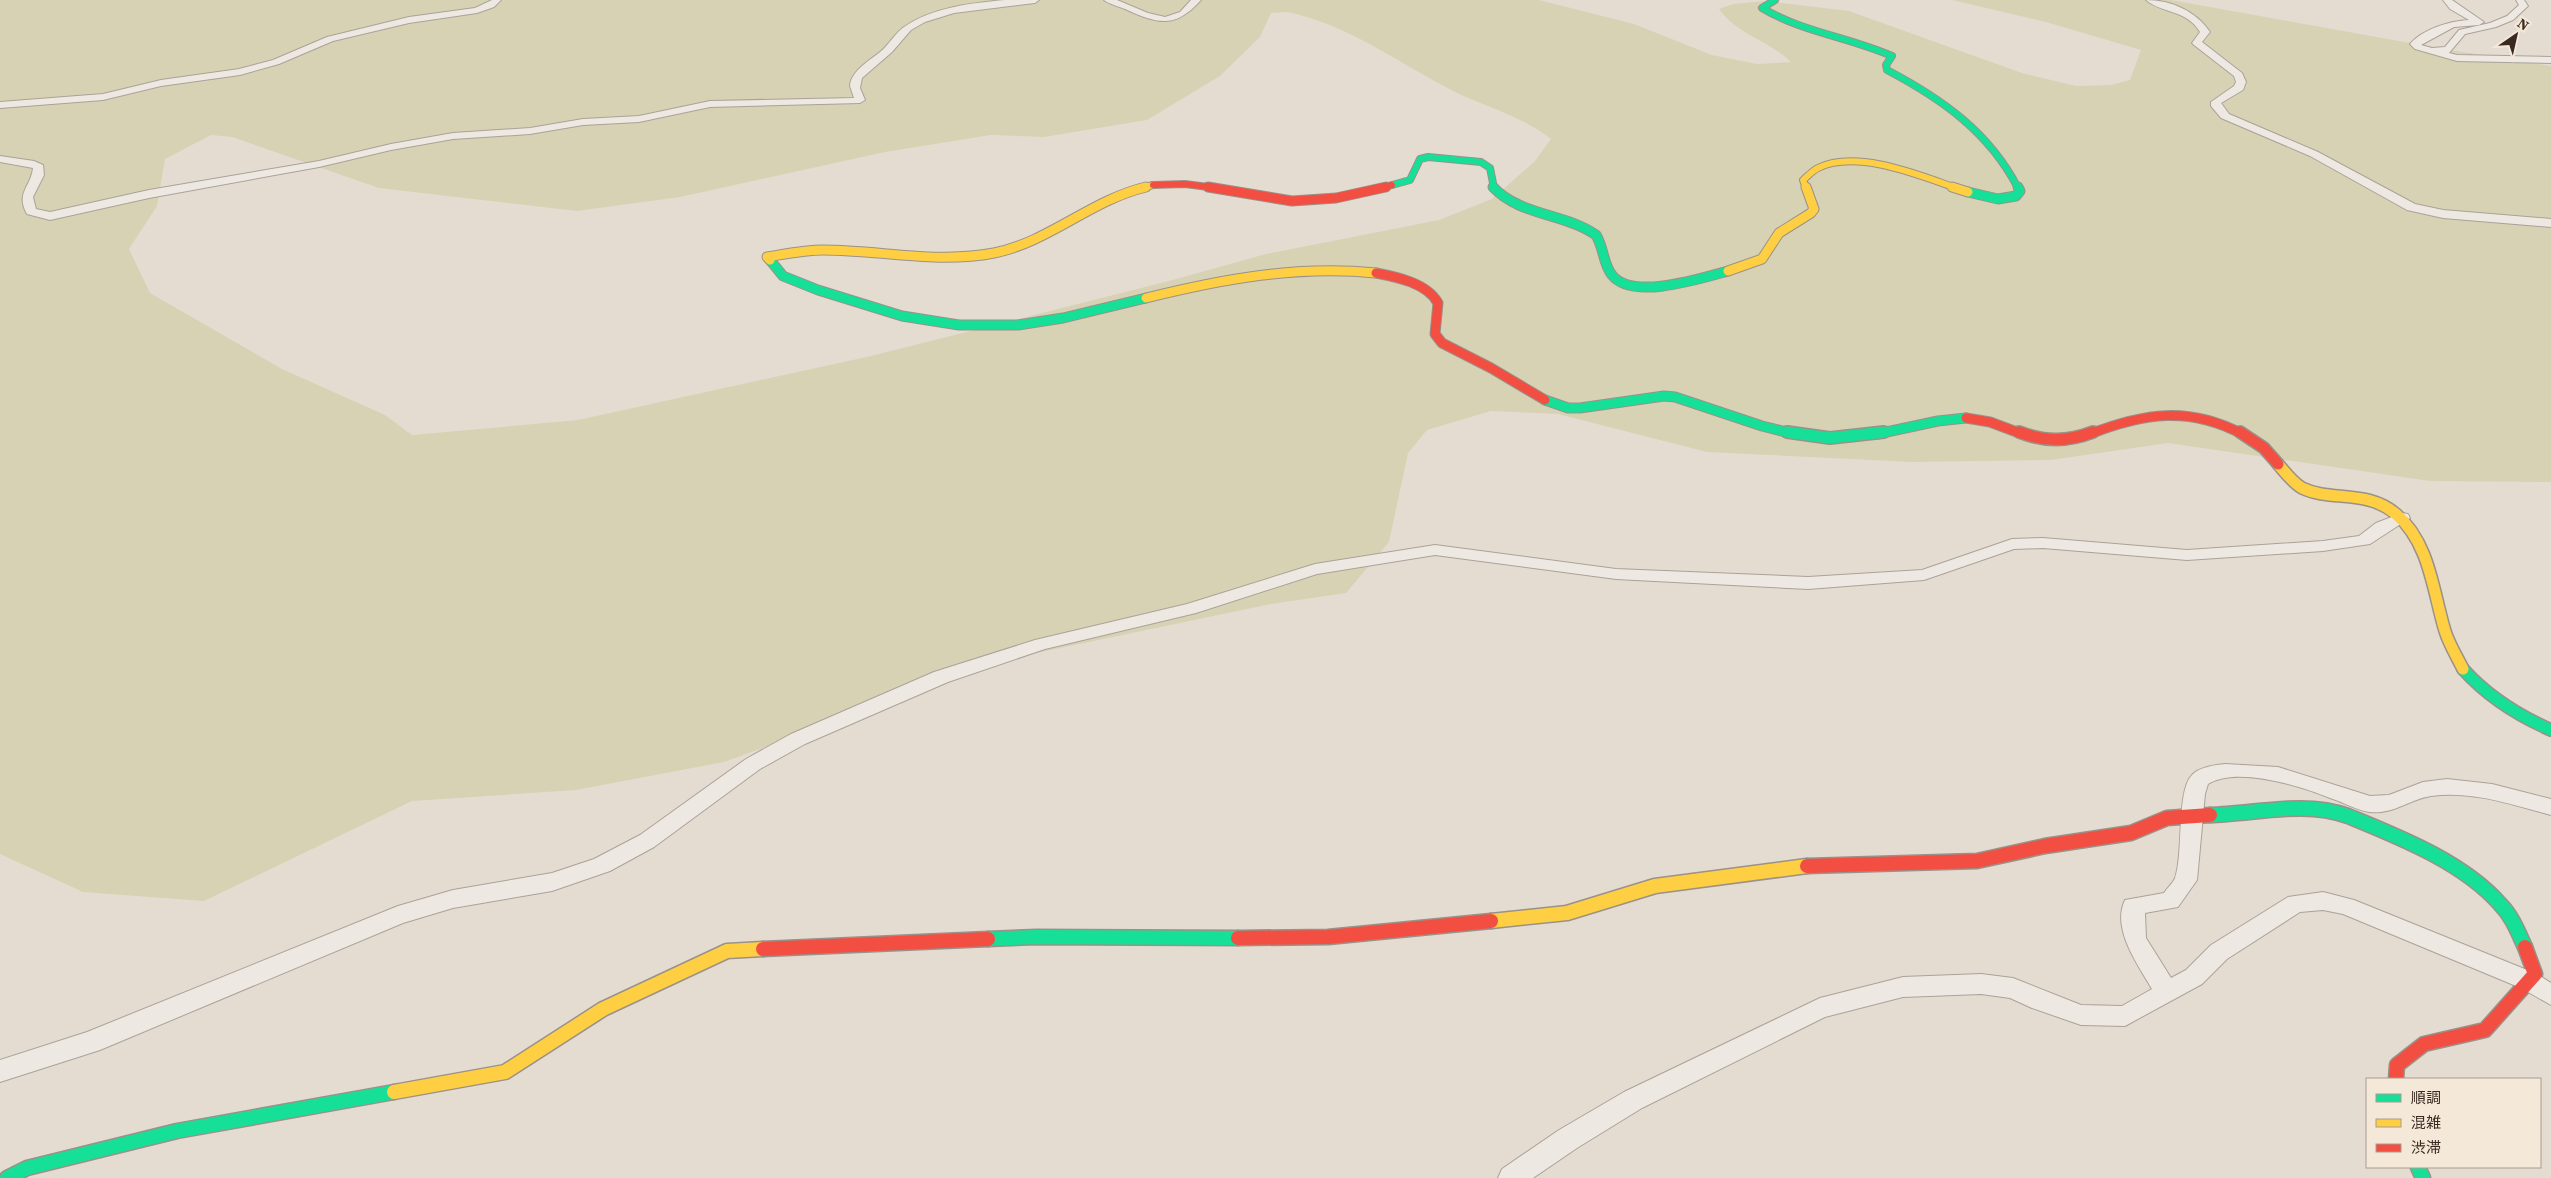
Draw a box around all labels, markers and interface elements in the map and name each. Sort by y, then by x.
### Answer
north arrow [2491,10,2541,60]
text: N [2513,13,2533,35]
legend [2366,1078,2541,1168]
text: 順調 [2411,1087,2441,1108]
text: 混雑 [2411,1112,2441,1133]
text: 渋滞 [2411,1137,2441,1158]

